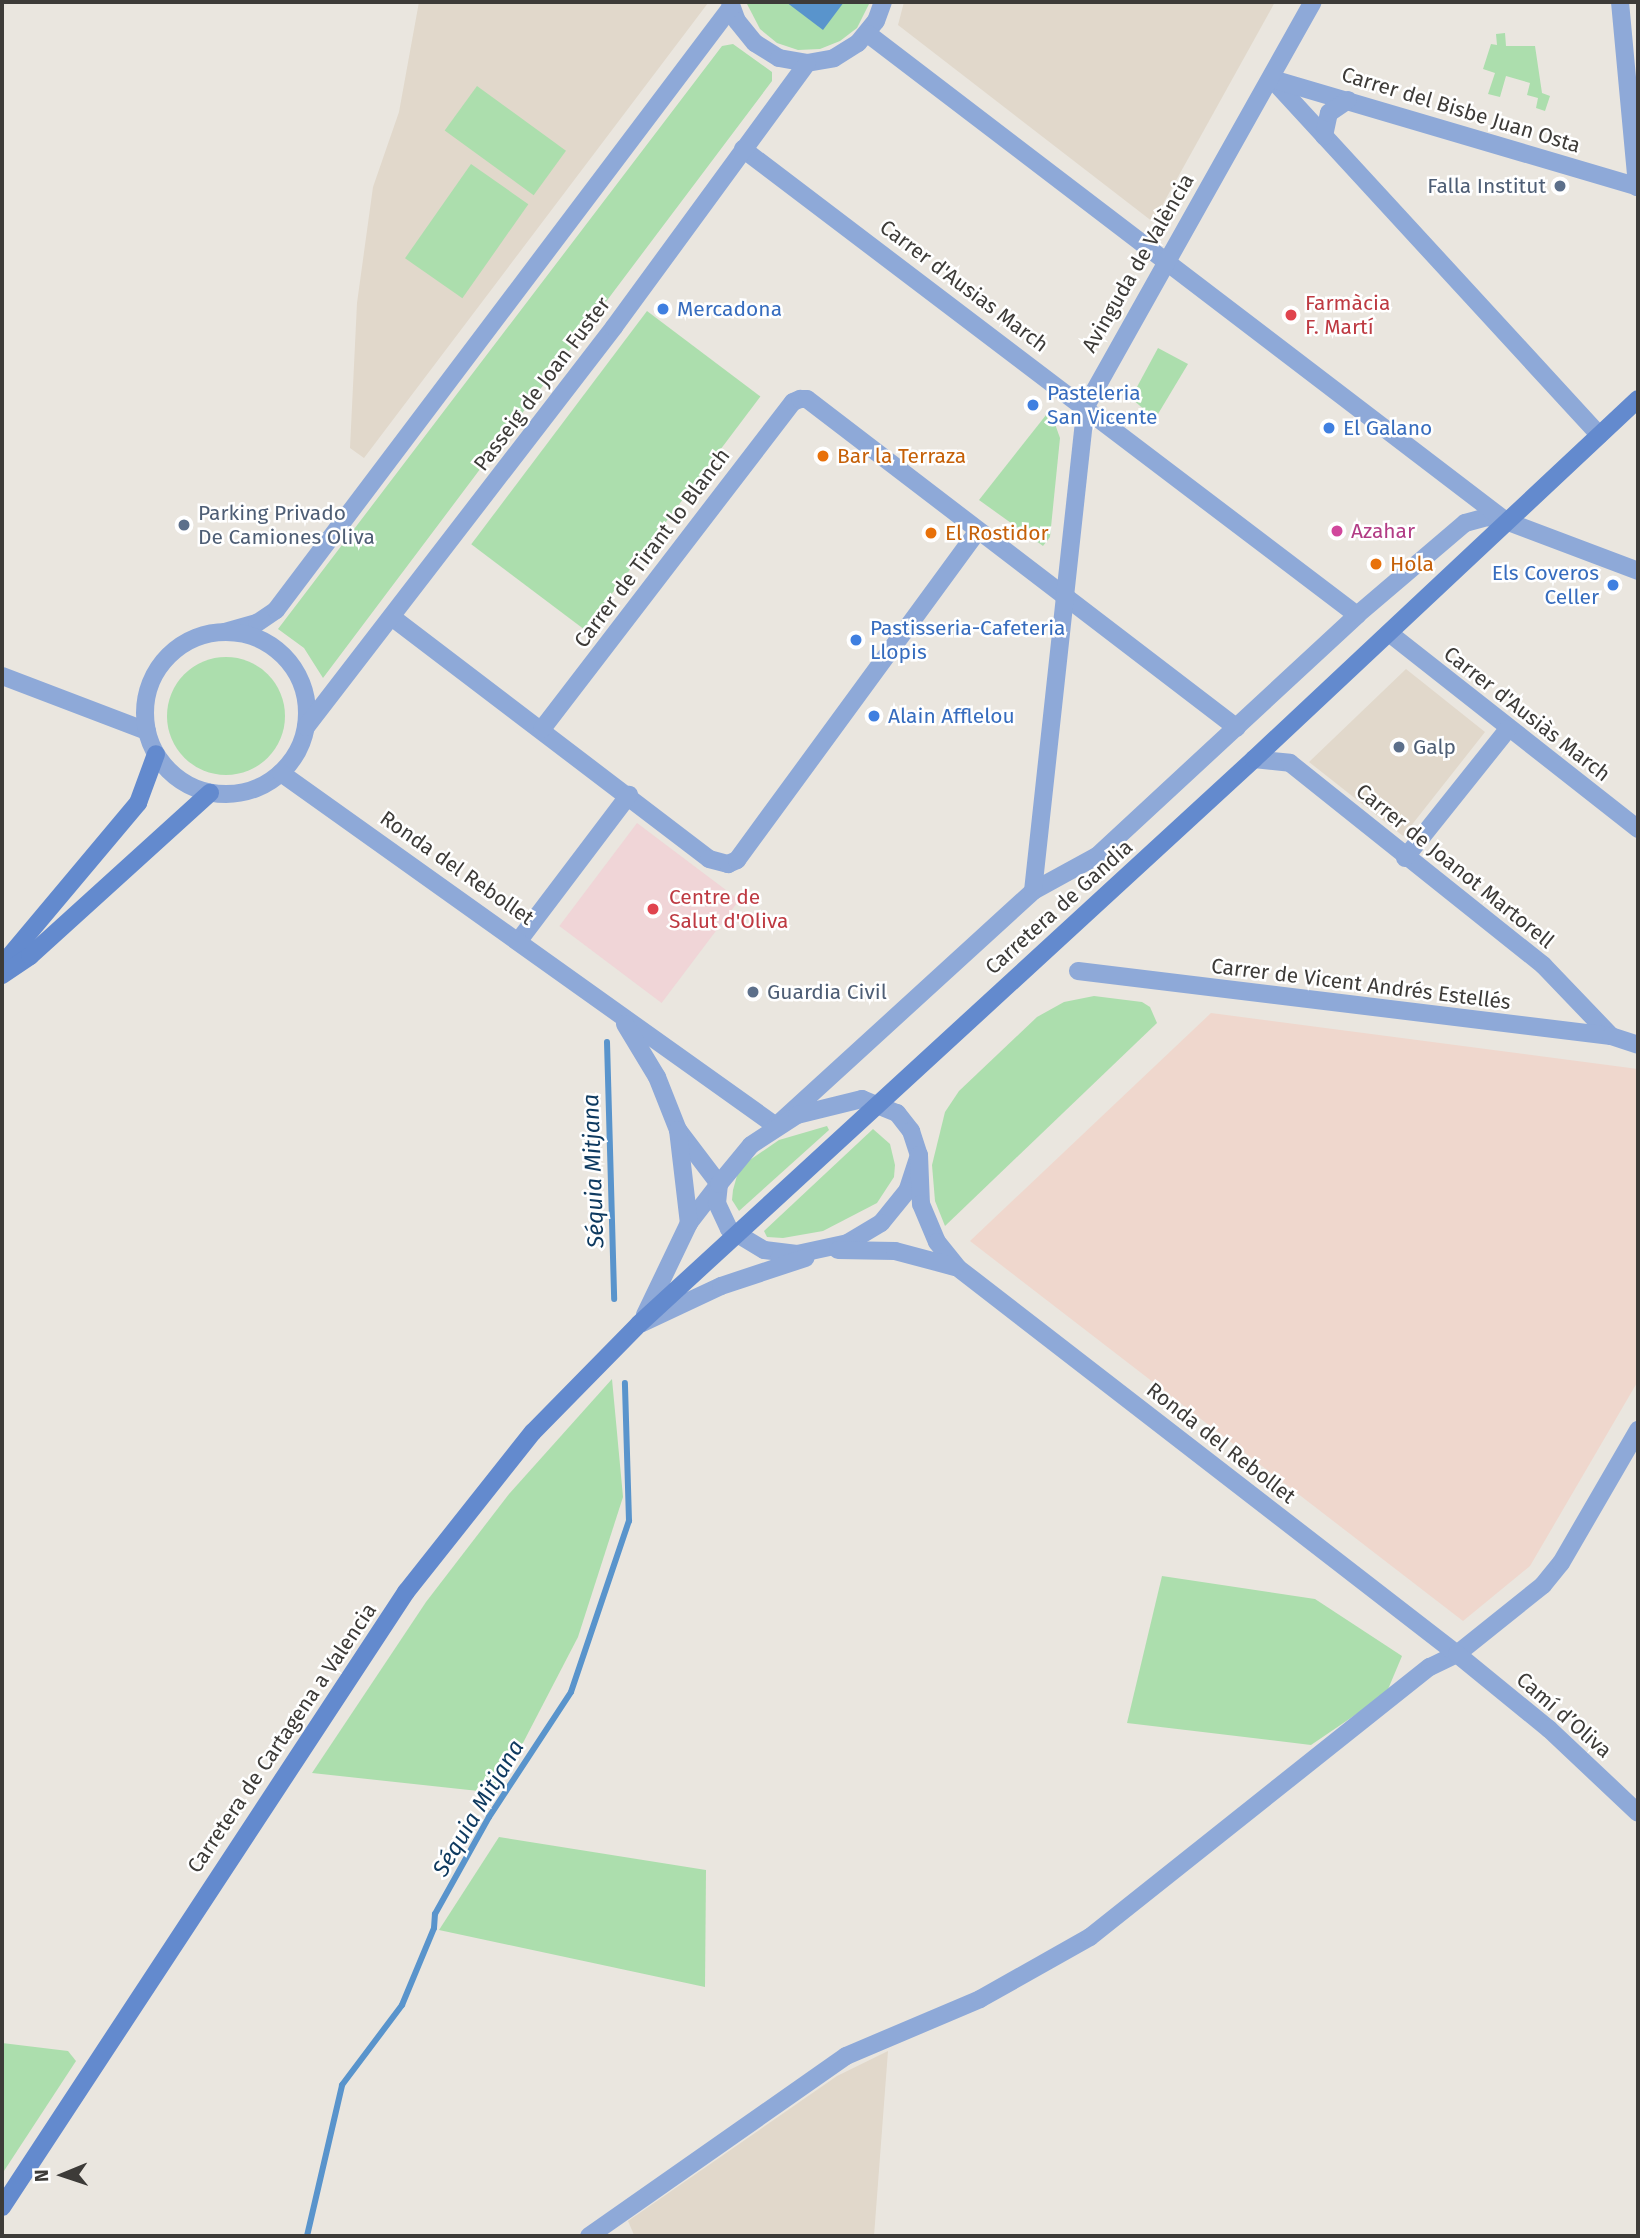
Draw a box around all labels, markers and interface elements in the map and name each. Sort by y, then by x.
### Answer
street label: Carrer del Bisbe Juan Osta [1338,62,1584,158]
street label: Avinguda de València [1077,169,1199,357]
place label: Falla Institut [1427,173,1546,199]
marker: Falla Institut [1552,178,1568,194]
street label: Carrer d'Ausias March [875,214,1053,358]
place label: Farmàcia F. Martí [1305,290,1390,340]
street label: Passeig de Joan Fuster [468,292,616,476]
place label: Mercadona [677,296,782,322]
marker: Mercadona [655,301,671,317]
marker: Farmàcia F. Martí [1283,307,1299,323]
place label: Pasteleria San Vicente [1047,380,1157,430]
marker: Pasteleria San Vicente [1025,397,1041,413]
place label: El Galano [1343,415,1432,441]
marker: El Galano [1321,420,1337,436]
street label: Carrer de Tirant lo Blanch [569,443,735,653]
place label: Bar la Terraza [837,443,966,469]
marker: Bar la Terraza [815,448,831,464]
place label: Parking Privado De Camiones Oliva [198,500,375,550]
marker: Parking Privado De Camiones Oliva [176,517,192,533]
place label: Azahar [1351,518,1415,544]
place label: El Rostidor [945,520,1049,546]
marker: Azahar [1329,523,1345,539]
marker: El Rostidor [923,525,939,541]
place label: Hola [1390,551,1434,577]
marker: Hola [1368,556,1384,572]
place label: Els Coveros Celler [1492,560,1599,610]
marker: Els Coveros Celler [1605,577,1621,593]
place label: Pastisseria-Cafeteria Llopis [870,615,1066,665]
marker: Pastisseria-Cafeteria Llopis [848,632,864,648]
street label: Carrer d'Ausiàs March [1439,641,1615,787]
place label: Alain Afflelou [888,703,1015,729]
marker: Alain Afflelou [866,708,882,724]
place label: Galp [1413,734,1456,760]
marker: Galp [1391,739,1407,755]
street label: Carrer de Joanot Martorell [1351,778,1559,954]
street label: Ronda del Rebollet [375,805,539,931]
street label: Carretera de Gandia [980,834,1138,980]
place label: Centre de Salut d'Oliva [669,884,788,934]
marker: Centre de Salut d'Oliva [643,899,663,919]
street label: Carrer de Vicent Andrés Estellés [1210,953,1512,1015]
place label: Guardia Civil [767,979,887,1005]
marker: Guardia Civil [745,984,761,1000]
water label: Séquia Mitjana [577,1093,609,1249]
street label: Ronda del Rebollet [1142,1377,1300,1509]
street label: Carretera de Cartagena a Valencia [182,1598,382,1878]
street label: Camí d’Oliva [1511,1667,1617,1763]
water label: Séquia Mitjana [426,1735,530,1881]
north arrow [28,2140,98,2210]
text: N [30,2169,53,2182]

